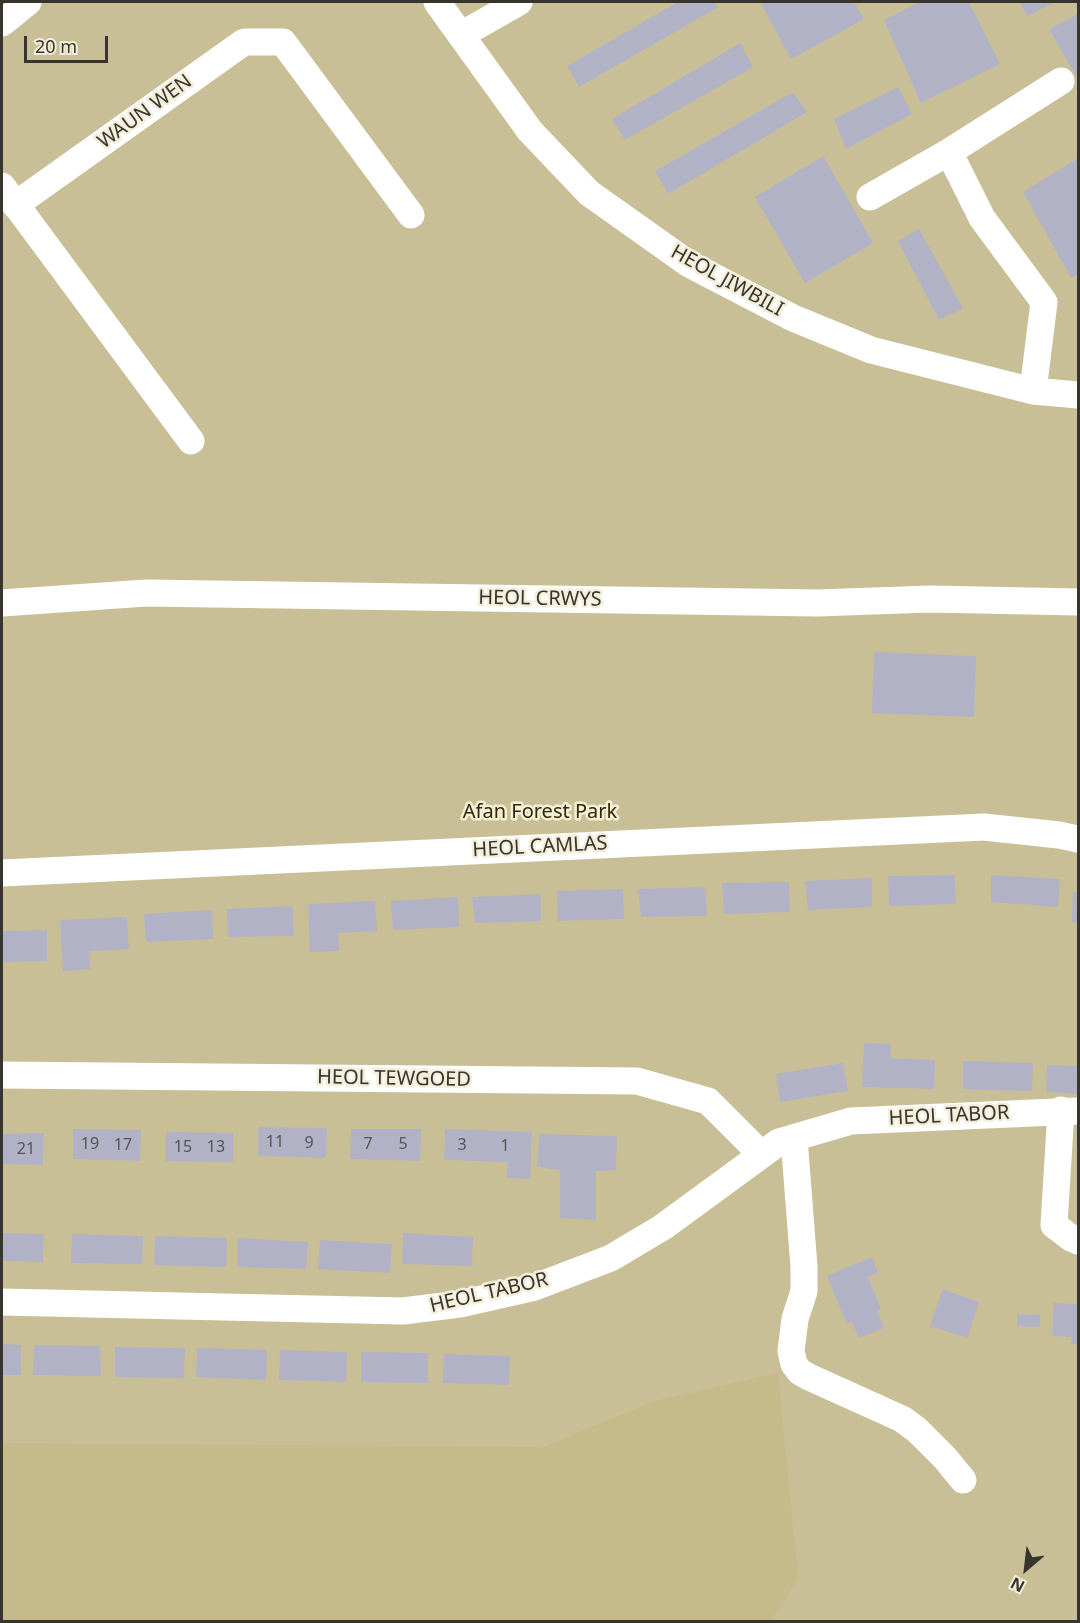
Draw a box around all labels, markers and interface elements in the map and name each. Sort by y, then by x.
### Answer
scale bar [27,24,111,62]
text: 20 m [35,34,77,58]
street label: WAUN WEN [93,70,197,154]
street label: HEOL JIWBILI [666,240,788,322]
street label: HEOL CRWYS [478,586,602,612]
park label: Afan Forest Park [463,800,617,824]
street label: HEOL CAMLAS [472,831,608,863]
street label: HEOL TEWGOED [317,1066,471,1092]
street label: HEOL TABOR [888,1101,1010,1131]
house number: 11 [266,1132,284,1152]
house number: 9 [304,1133,314,1153]
house number: 19 [81,1134,99,1154]
house number: 7 [363,1134,373,1154]
house number: 5 [398,1134,408,1154]
house number: 17 [114,1135,132,1155]
house number: 3 [457,1135,467,1155]
house number: 1 [500,1136,510,1156]
house number: 15 [174,1137,192,1157]
house number: 13 [207,1137,225,1157]
house number: 21 [17,1139,35,1159]
street label: HEOL TABOR [427,1268,551,1318]
north arrow [996,1539,1056,1599]
text: N [1007,1572,1028,1598]

